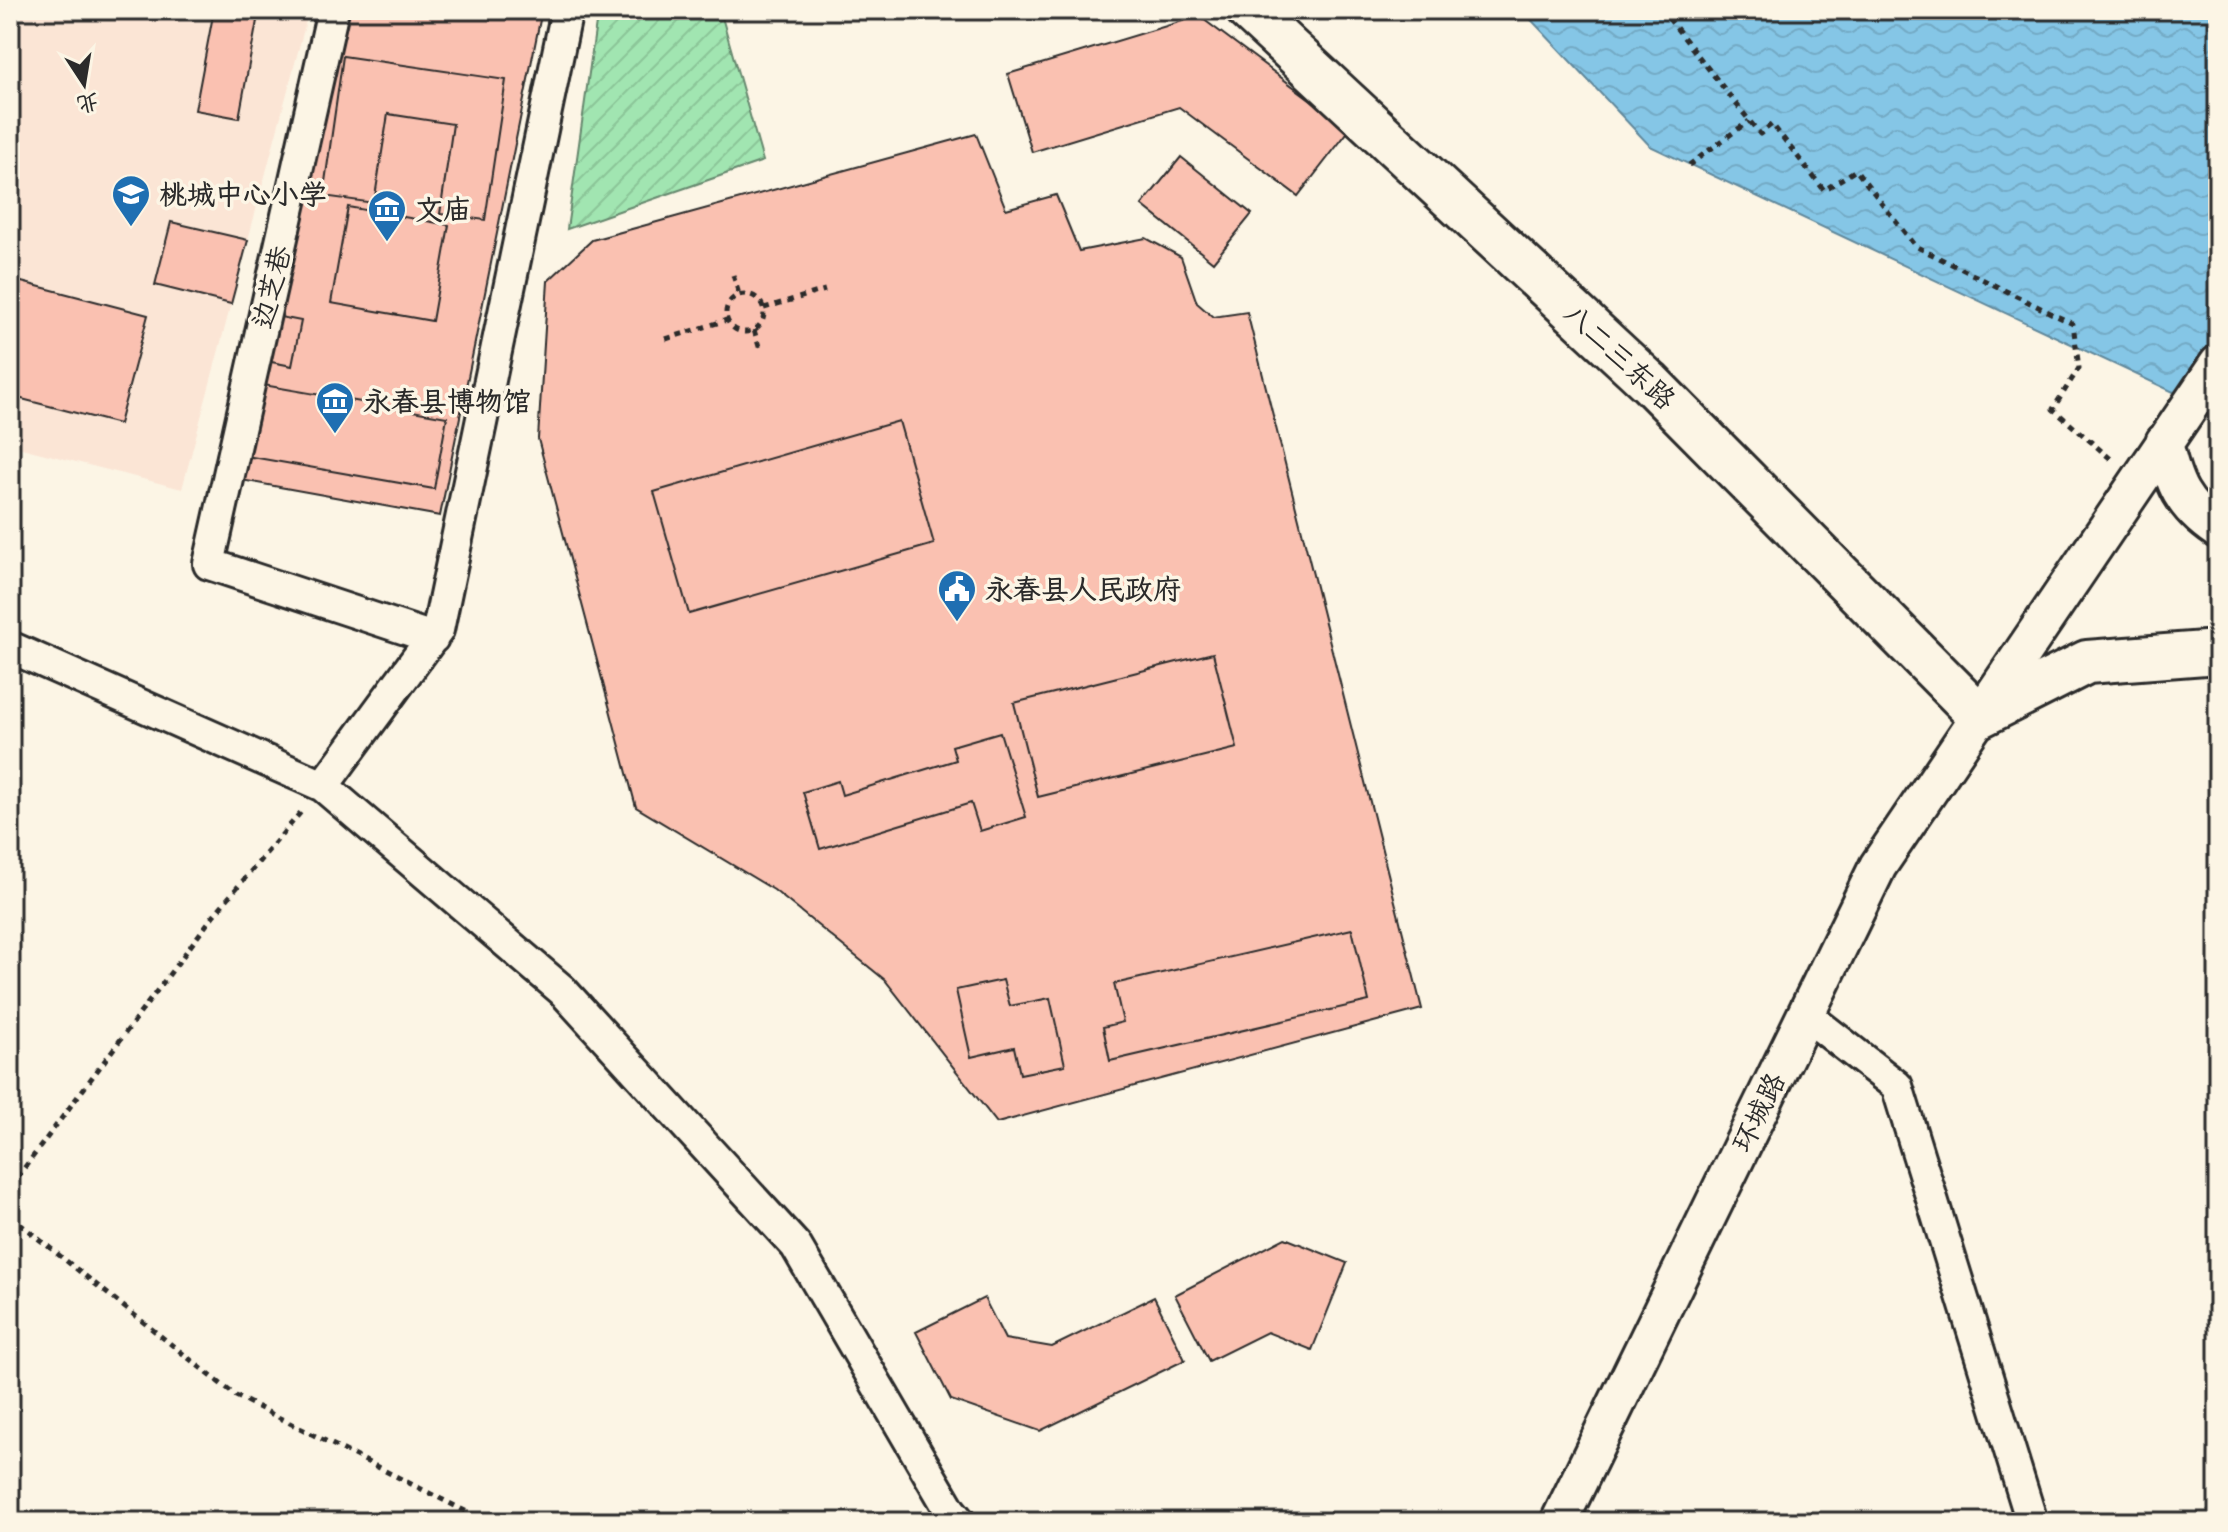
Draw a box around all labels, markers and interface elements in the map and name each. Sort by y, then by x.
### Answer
north arrow [44,44,124,124]
text: 北 [74,88,102,119]
school or university icon: 桃城中心小学 [110,173,152,228]
place label: 桃城中心小学 [159,177,327,211]
museum icon: 文庙 [366,188,408,243]
place label: 文庙 [415,192,471,226]
street label: 边芝巷 [245,241,297,332]
street label: 八二三东路 [1557,296,1683,416]
museum icon: 永春县博物馆 [314,380,356,435]
place label: 永春县博物馆 [363,384,531,418]
public building icon: 永春县人民政府 [936,568,978,623]
place label: 永春县人民政府 [985,572,1181,606]
street label: 环城路 [1724,1067,1792,1157]

